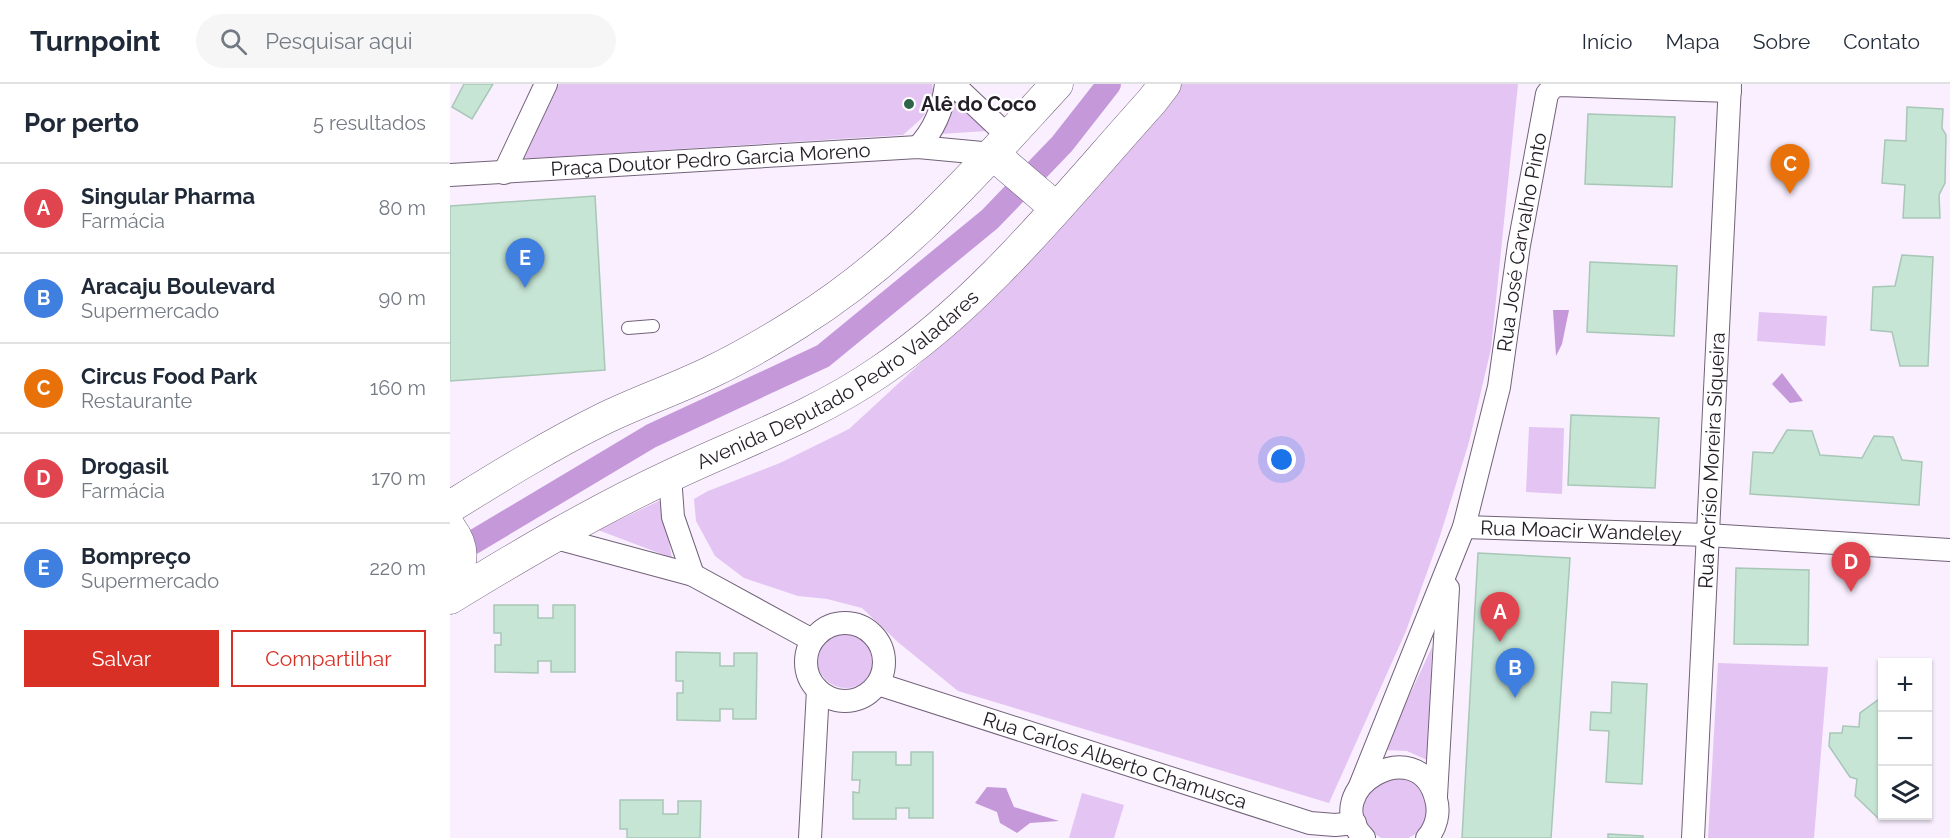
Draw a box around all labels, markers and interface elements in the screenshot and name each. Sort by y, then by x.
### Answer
search box [196,14,616,68]
text: Turnpoint [30,25,160,58]
icon: search [217,25,250,58]
text: Pesquisar aqui [265,28,413,54]
text: Início [1582,29,1632,54]
text: Mapa [1665,29,1720,54]
text: Sobre [1753,29,1810,54]
text: Contato [1843,29,1920,54]
place label: Alê do Coco [921,92,1036,116]
marker: Alê do Coco [902,97,916,111]
text: Por perto [24,108,139,138]
text: 5 resultados [313,111,426,135]
street label: Rua José Carvalho Pinto [1492,130,1552,353]
street label: Praça Doutor Pedro Garcia Moreno [550,138,871,181]
pin: C [1770,144,1810,194]
text: Singular Pharma [81,183,255,209]
text: A [37,196,50,220]
text: 80 m [378,196,426,220]
text: Farmácia [81,209,165,233]
pin: E [506,238,544,288]
text: Aracaju Boulevard [81,273,275,299]
street label: Avenida Deputado Pedro Valadares [693,285,984,474]
text: B [37,286,50,310]
text: 90 m [379,286,426,310]
text: Supermercado [81,299,219,323]
street label: Rua Acrísio Moreira Siqueira [1693,332,1730,589]
text: Circus Food Park [81,363,257,389]
text: C [37,376,50,400]
text: 160 m [370,376,426,400]
text: Restaurante [81,389,192,413]
your location [1267,445,1296,474]
text: Drogasil [81,453,168,479]
text: D [36,466,51,490]
text: 170 m [371,466,426,490]
text: Farmácia [81,479,165,503]
street label: Rua Moacir Wandeley [1480,516,1682,546]
pin: D [1832,542,1870,592]
text: Bompreço [81,543,191,569]
text: E [37,556,50,580]
text: 220 m [369,556,426,580]
text: Supermercado [81,569,219,593]
pin: A [1480,592,1520,642]
button: Salvar [24,630,219,687]
button: Compartilhar [231,630,426,687]
pin: B [1496,648,1534,698]
map controls [1878,658,1932,820]
button: + [1878,658,1932,712]
street label: Rua Carlos Alberto Chamusca [980,707,1250,814]
button: − [1878,712,1932,766]
button: layers [1878,766,1932,820]

